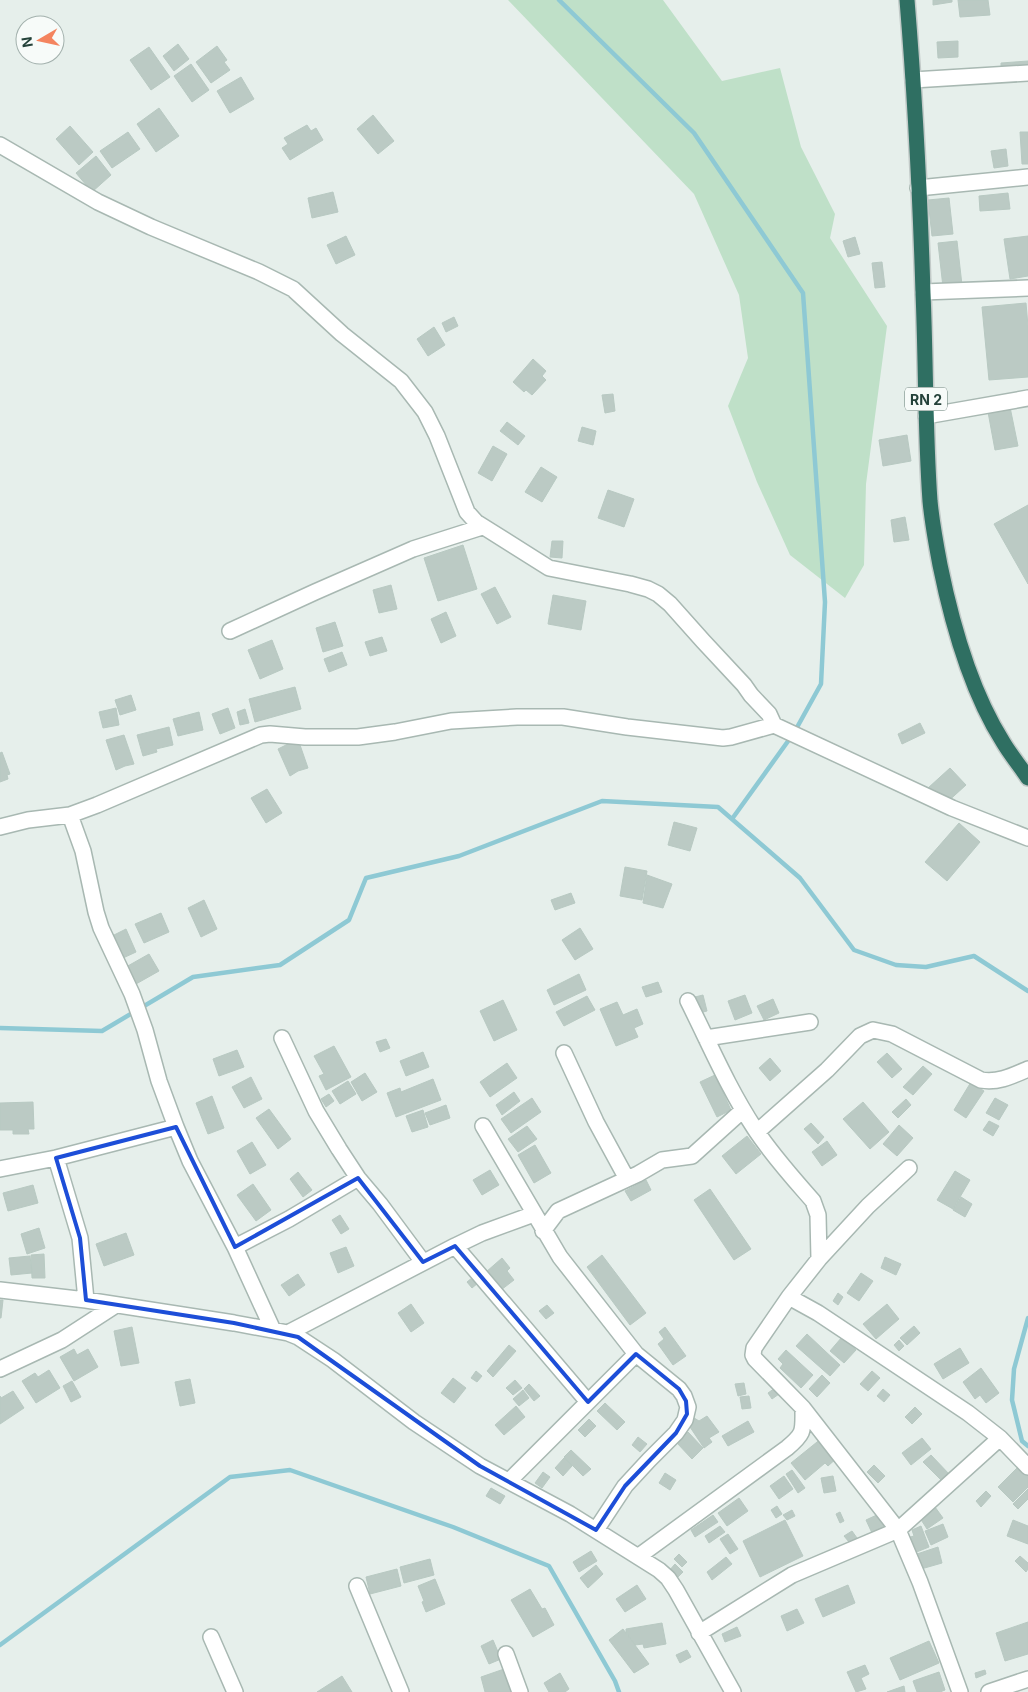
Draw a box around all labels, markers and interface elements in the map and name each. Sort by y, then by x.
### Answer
north arrow [15,15,65,65]
text: N [17,36,36,49]
road number: RN 2 [905,388,947,410]

